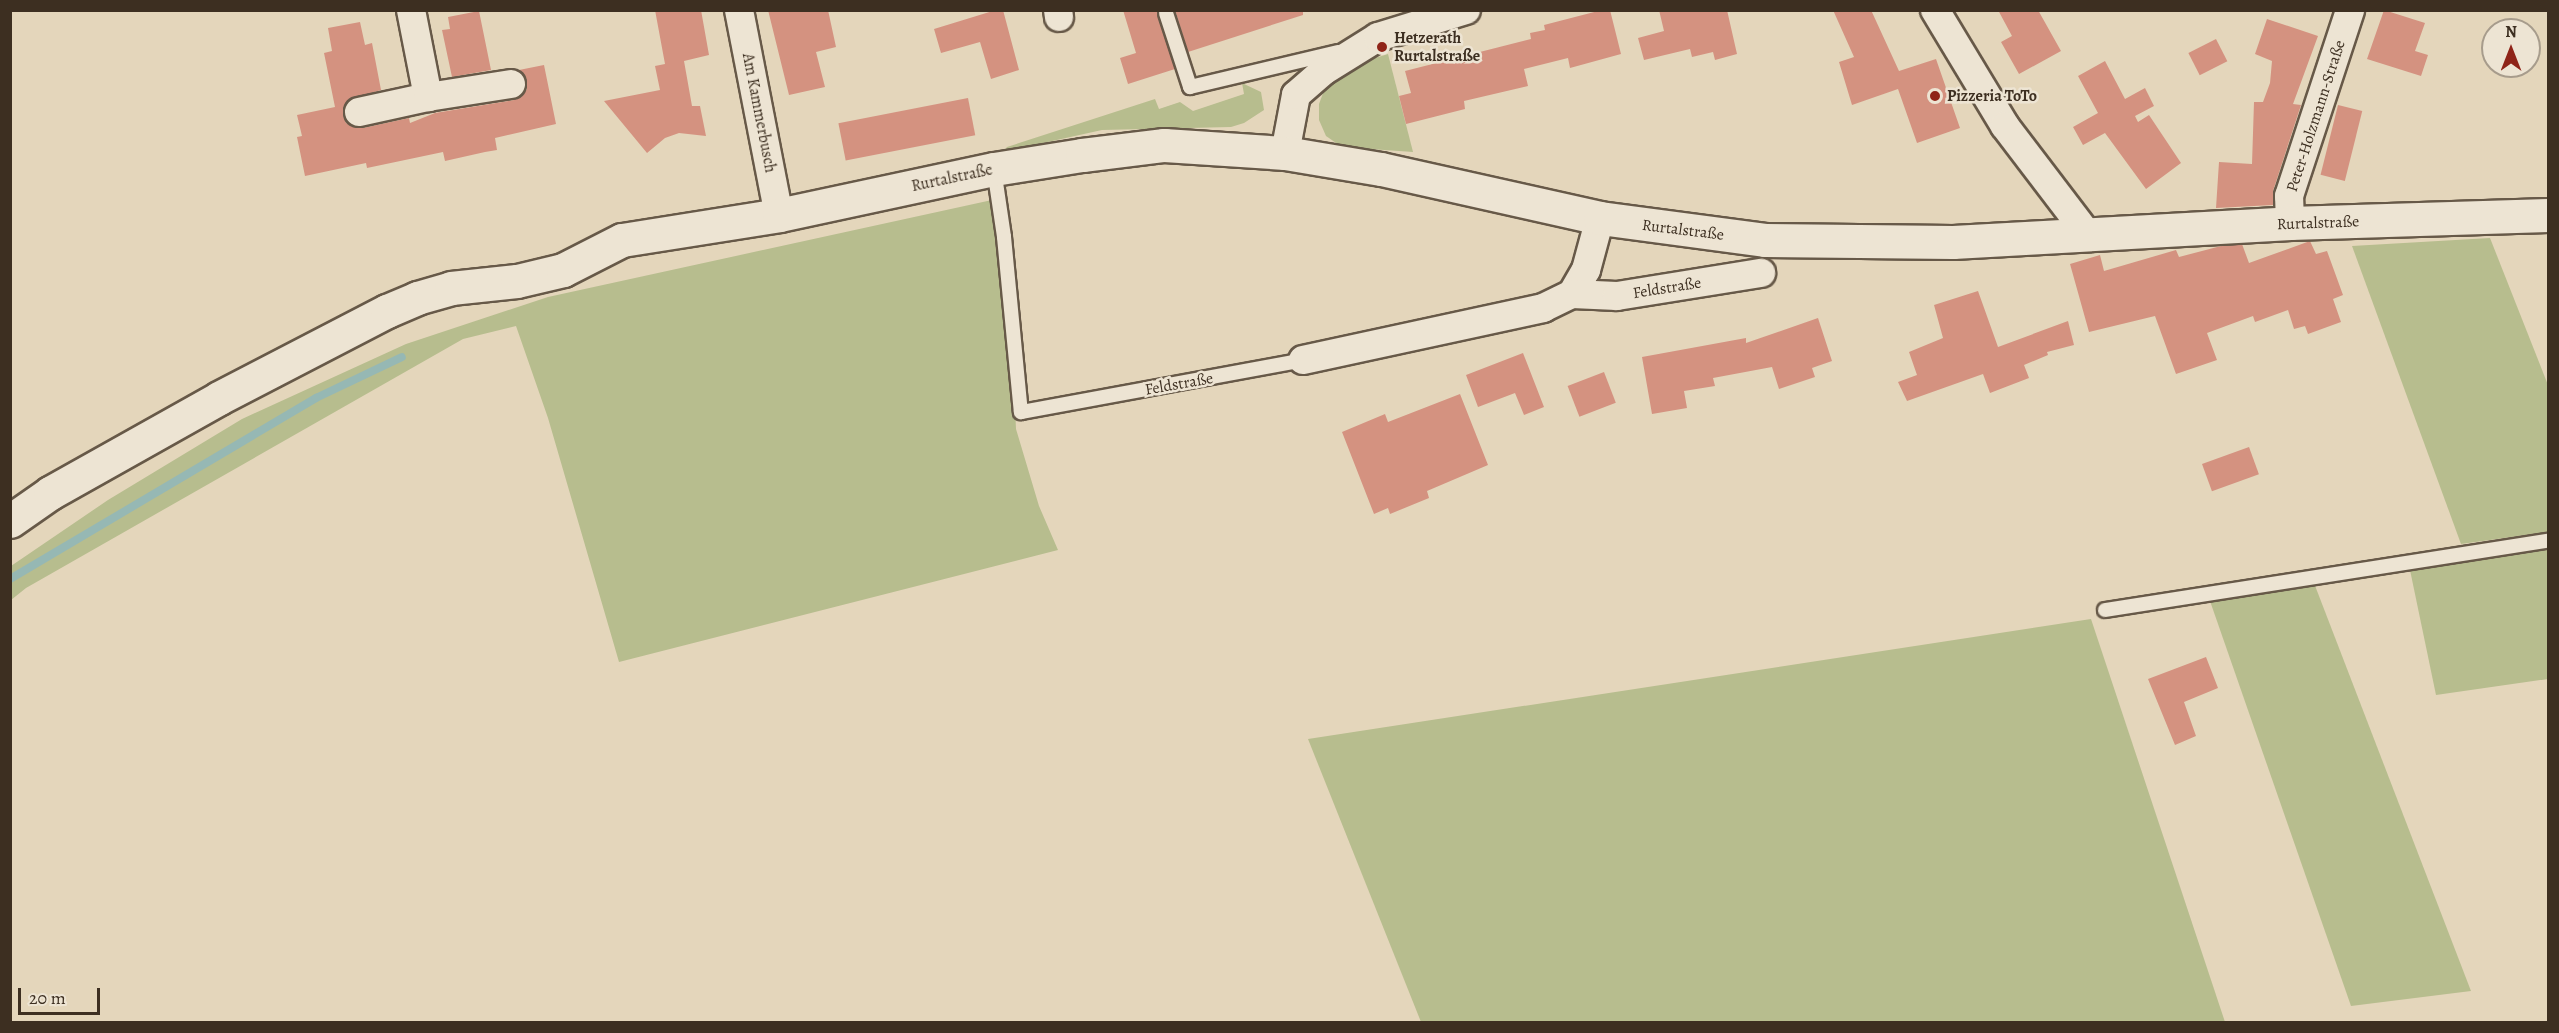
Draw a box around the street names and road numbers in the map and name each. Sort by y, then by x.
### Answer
street label: Peter-Holzmann-Straße [2282,38,2350,194]
street label: Am Kammerbusch [738,52,780,174]
street label: Rurtalstraße [910,160,994,196]
street label: Rurtalstraße [2276,212,2360,234]
street label: Rurtalstraße [1641,215,1725,245]
street label: Feldstraße [1631,273,1703,303]
street label: Feldstraße [1143,369,1215,399]

